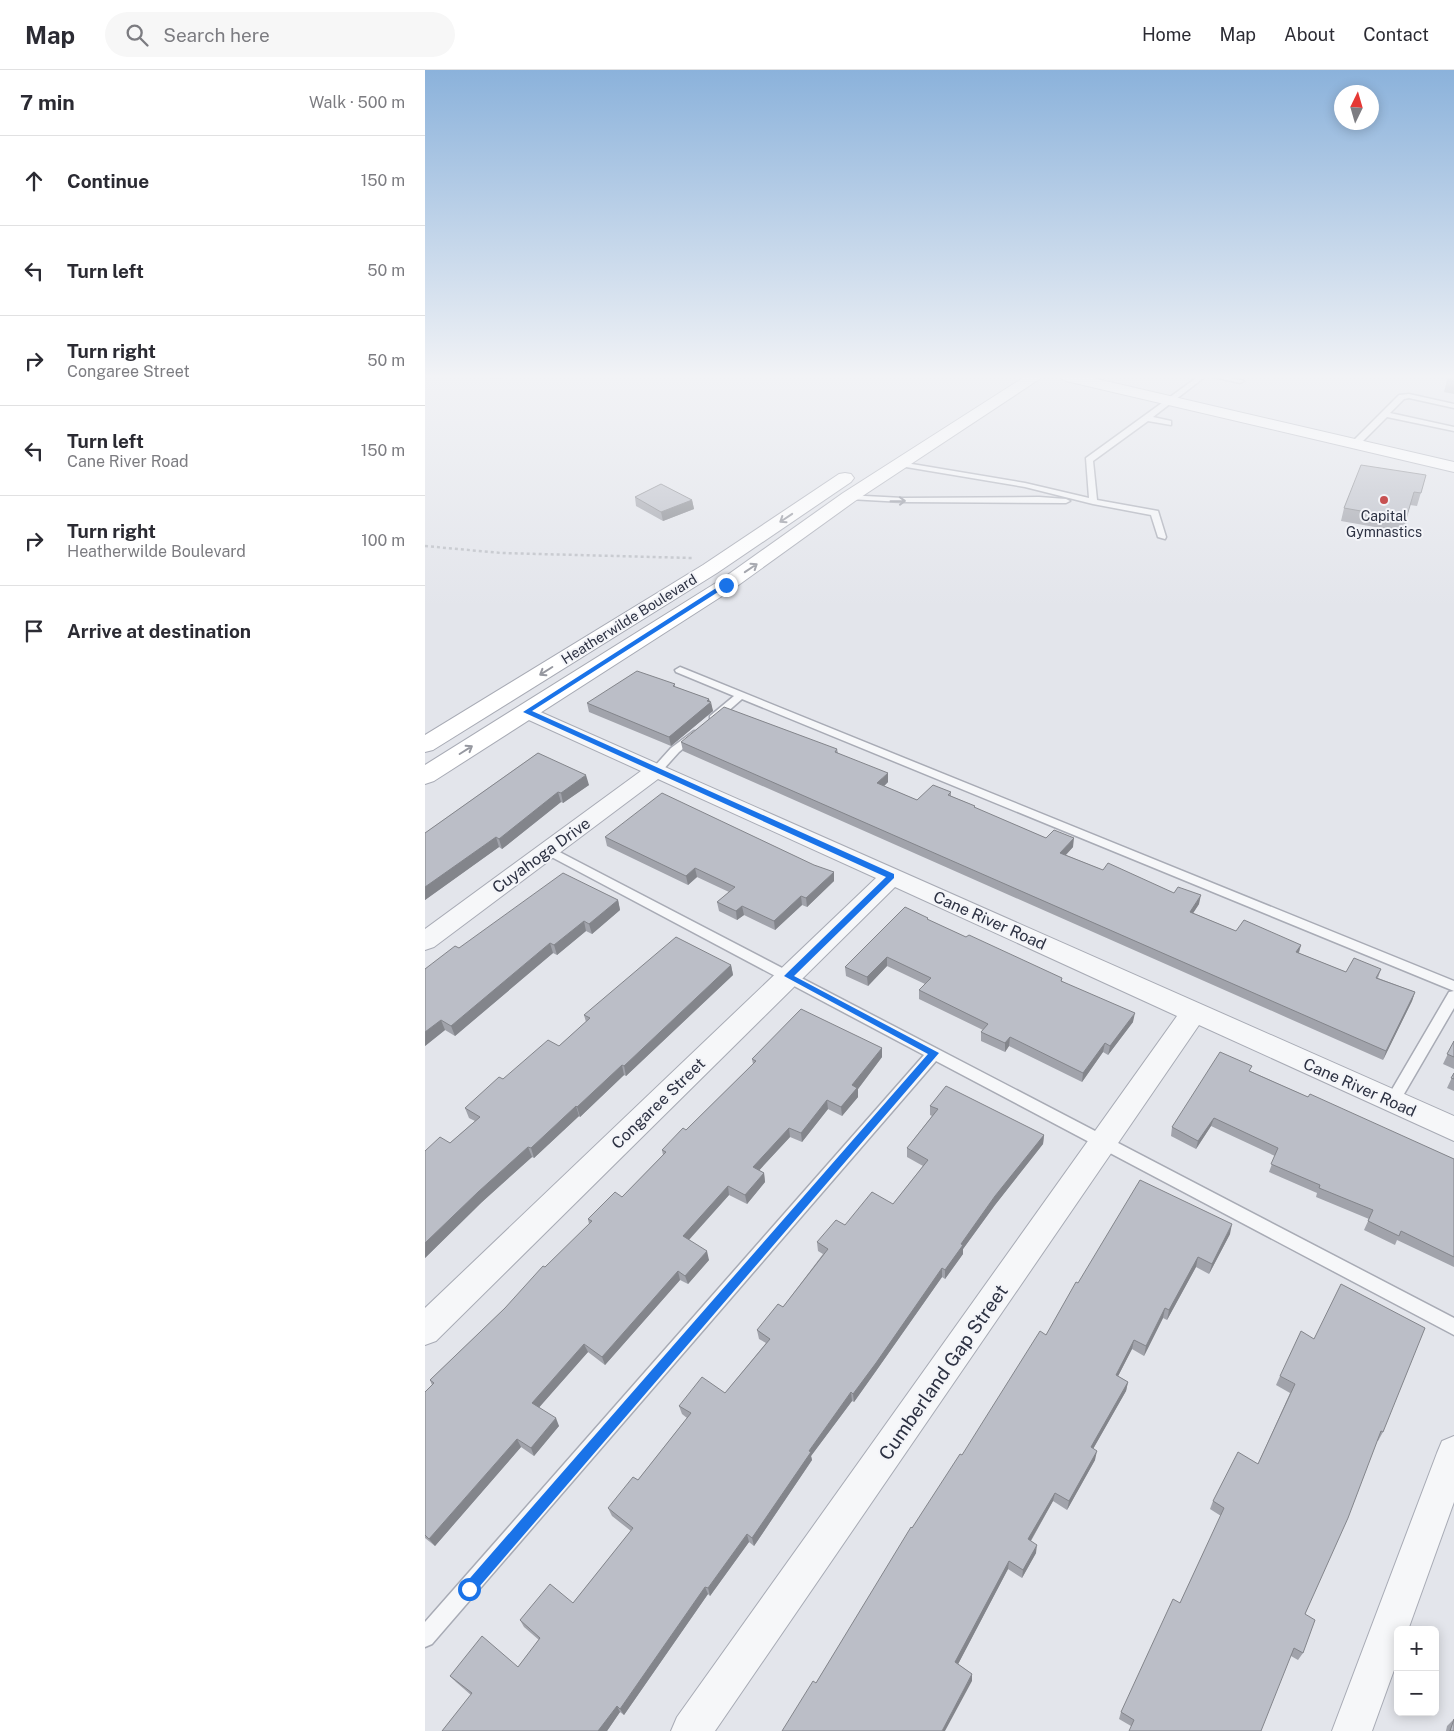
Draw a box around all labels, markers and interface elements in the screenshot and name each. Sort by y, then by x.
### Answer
search box [105,12,455,57]
text: Map [25,21,75,49]
icon: search [123,21,151,49]
text: Search here [163,24,270,46]
text: Home [1142,24,1192,45]
text: Map [1220,24,1256,45]
text: About [1284,24,1335,45]
text: Contact [1363,24,1429,45]
north arrow [1334,85,1379,130]
text: 7 min [20,90,75,115]
text: Walk · 500 m [309,93,405,112]
icon: ahead [20,167,48,195]
text: Continue [67,170,149,192]
text: 150 m [361,171,405,190]
icon: left [20,257,48,285]
text: Turn left [67,260,144,282]
text: 50 m [367,261,405,280]
text: Turn right [67,340,156,362]
icon: right [20,347,48,375]
text: 50 m [367,351,405,370]
text: Congaree Street [67,362,190,381]
text: Turn left [67,430,144,452]
icon: left [20,437,48,465]
text: 150 m [361,441,405,460]
text: Cane River Road [67,452,189,471]
marker: Capital Gymnastics [1378,494,1390,506]
one-way arrow [889,496,905,506]
place label: Capital Gymnastics [1346,508,1422,540]
one-way arrow [779,513,793,523]
text: Turn right [67,520,156,542]
icon: right [20,527,48,555]
text: 100 m [361,531,405,550]
text: Heatherwilde Boulevard [67,542,246,561]
one-way arrow [744,563,758,573]
street label: Heatherwilde Boulevard [558,571,700,667]
route end [715,574,738,597]
icon: arrive [20,617,48,645]
text: Arrive at destination [67,620,251,642]
one-way arrow [539,666,553,676]
one-way arrow [459,744,473,754]
street label: Cuyahoga Drive [489,813,594,897]
street label: Cane River Road [930,887,1049,954]
street label: Congaree Street [608,1054,709,1153]
street label: Cane River Road [1300,1054,1419,1121]
street label: Cumberland Gap Street [874,1280,1012,1464]
route start [458,1578,481,1601]
map controls [1394,1626,1439,1716]
button: + [1394,1626,1439,1671]
button: − [1394,1671,1439,1716]

